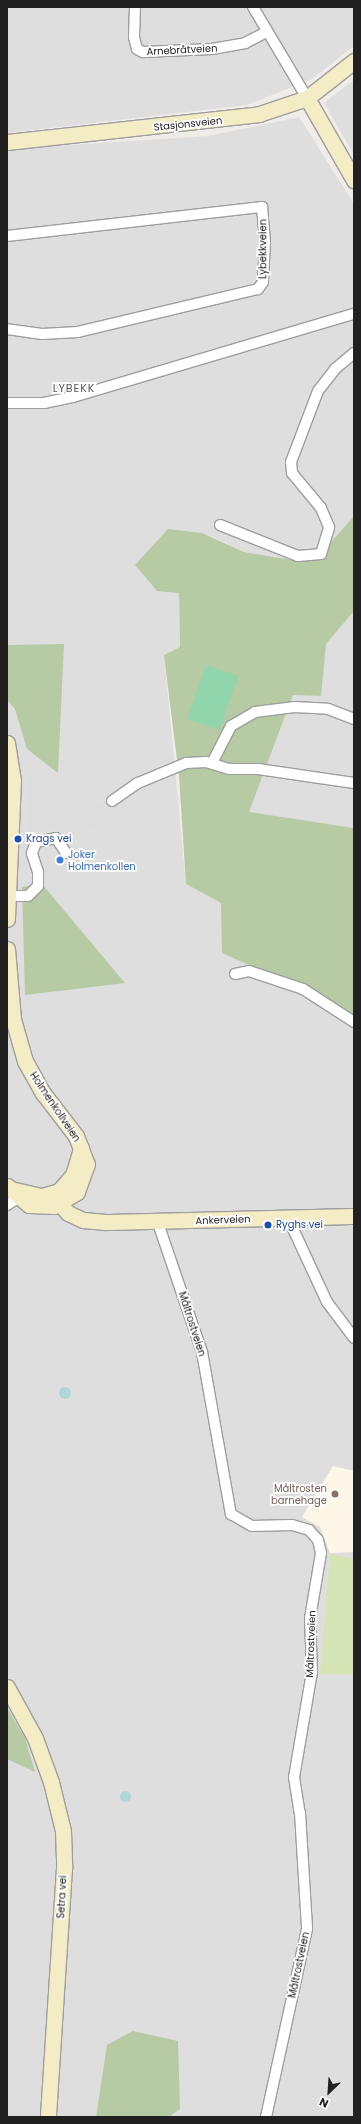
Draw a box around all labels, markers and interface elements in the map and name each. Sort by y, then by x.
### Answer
street label: Arnebråtveien [146,42,218,58]
street label: Stasjonsveien [153,114,223,134]
street label: Lybekkveien [257,219,269,279]
district label: LYBEKK [53,381,95,395]
place label: Krags vei [26,833,71,845]
marker: Krags vei [13,834,23,844]
place label: Joker Holmenkollen [68,848,136,872]
marker: Joker Holmenkollen [55,855,65,865]
street label: Holmenkollveien [27,1070,83,1144]
street label: Ankerveien [195,1213,251,1227]
place label: Ryghs vei [276,1219,323,1231]
marker: Ryghs vei [263,1220,273,1230]
street label: Måltrostveien [176,1290,208,1358]
place label: Måltrosten barnehage [271,1482,327,1506]
marker: Måltrosten barnehage [330,1489,340,1499]
street label: Måltrostveien [304,1610,318,1678]
street label: Setra vei [55,1875,69,1919]
street label: Måltrostveien [286,1931,312,1999]
north arrow [309,2072,349,2112]
text: N [317,2094,331,2112]

